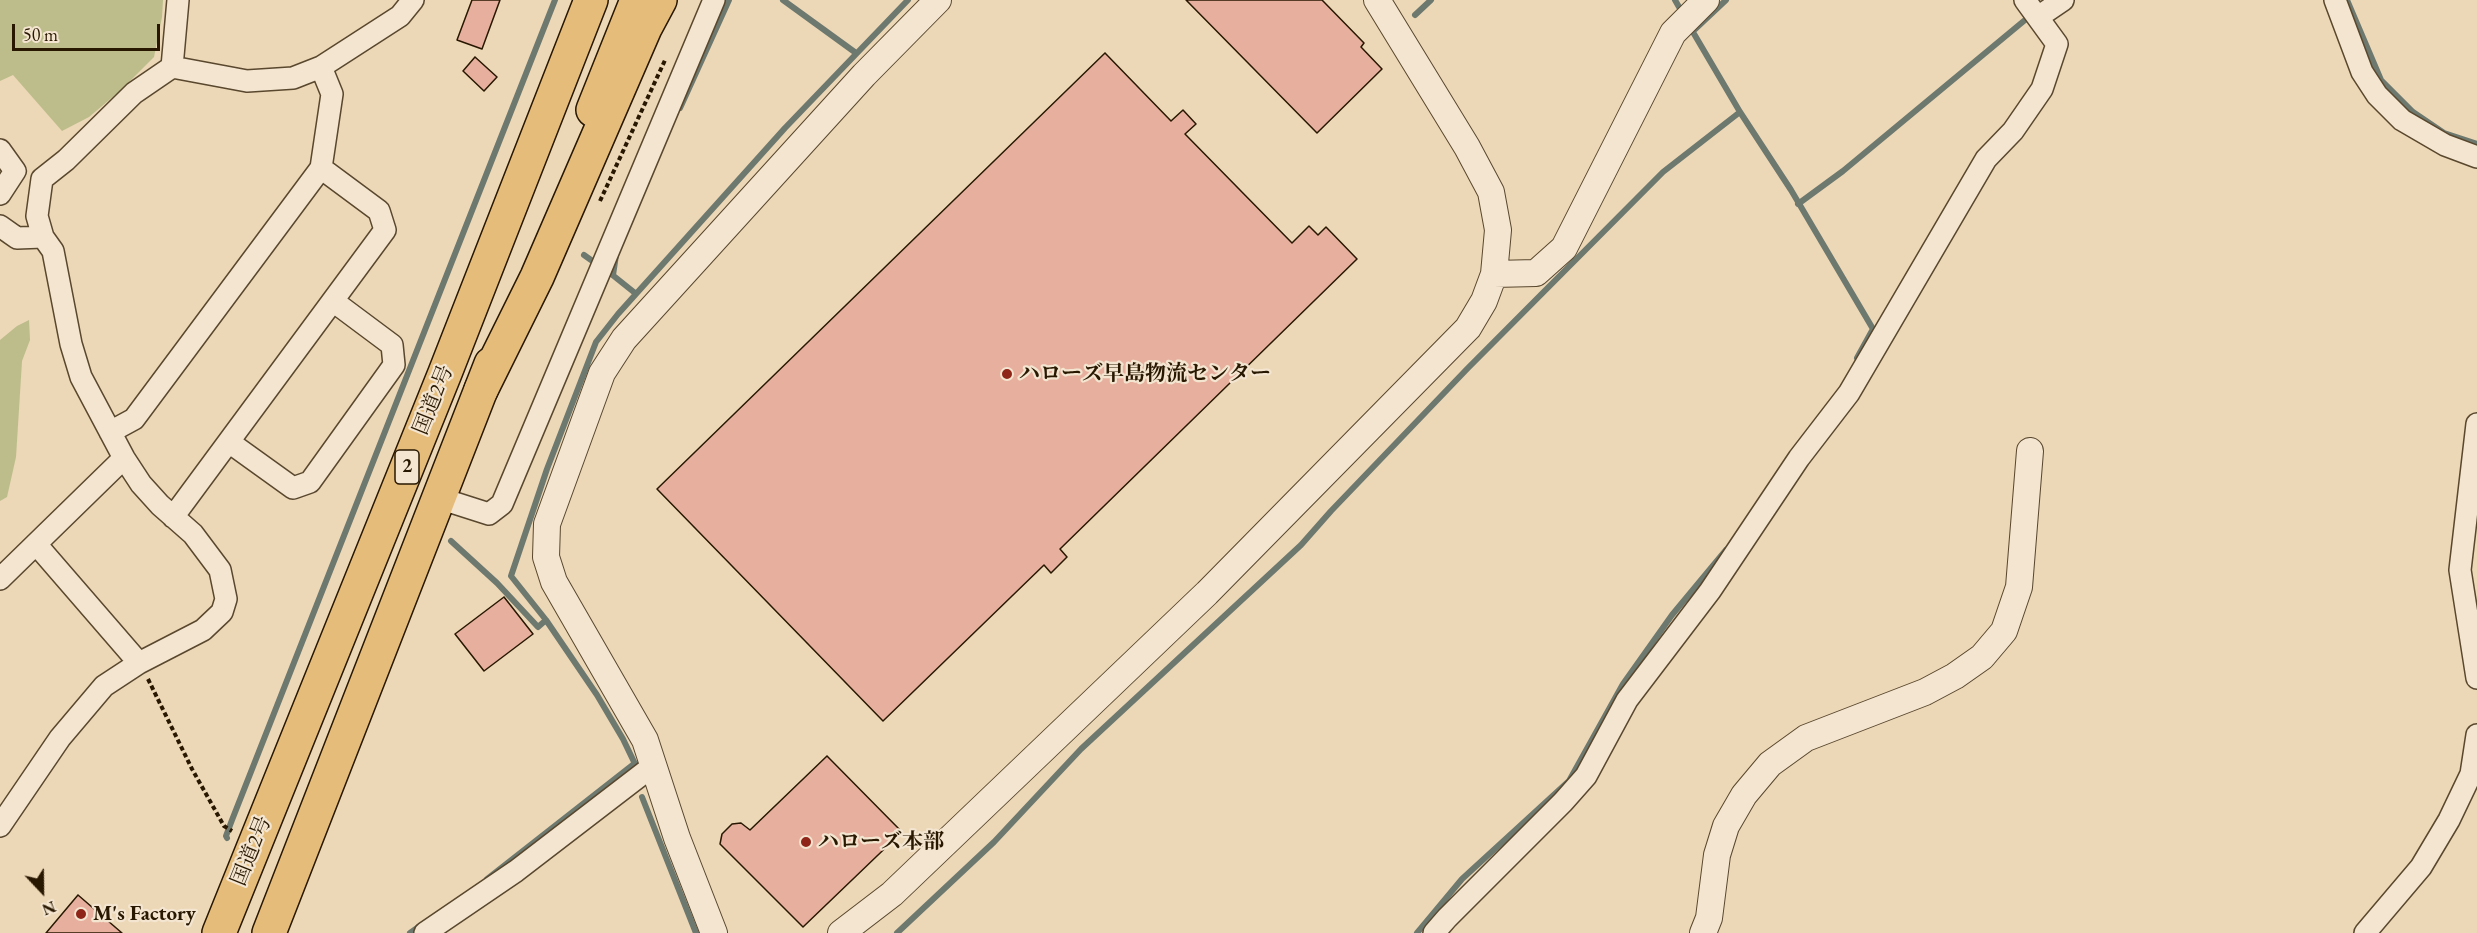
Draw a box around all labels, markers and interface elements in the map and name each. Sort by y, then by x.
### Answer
scale bar [15,12,164,50]
text: 50 m [23,23,58,46]
street label: 国道2号 [409,361,459,439]
place label: ハローズ早島物流センター [1019,361,1271,387]
marker: ハローズ早島物流センター [1000,367,1014,381]
road number: 2 [395,450,419,484]
street label: 国道2号 [227,812,277,890]
place label: ハローズ本部 [818,829,944,855]
marker: ハローズ本部 [799,835,813,849]
north arrow [12,861,72,921]
text: N [39,896,59,920]
place label: M's Factory [93,901,196,927]
marker: M's Factory [74,907,88,921]

